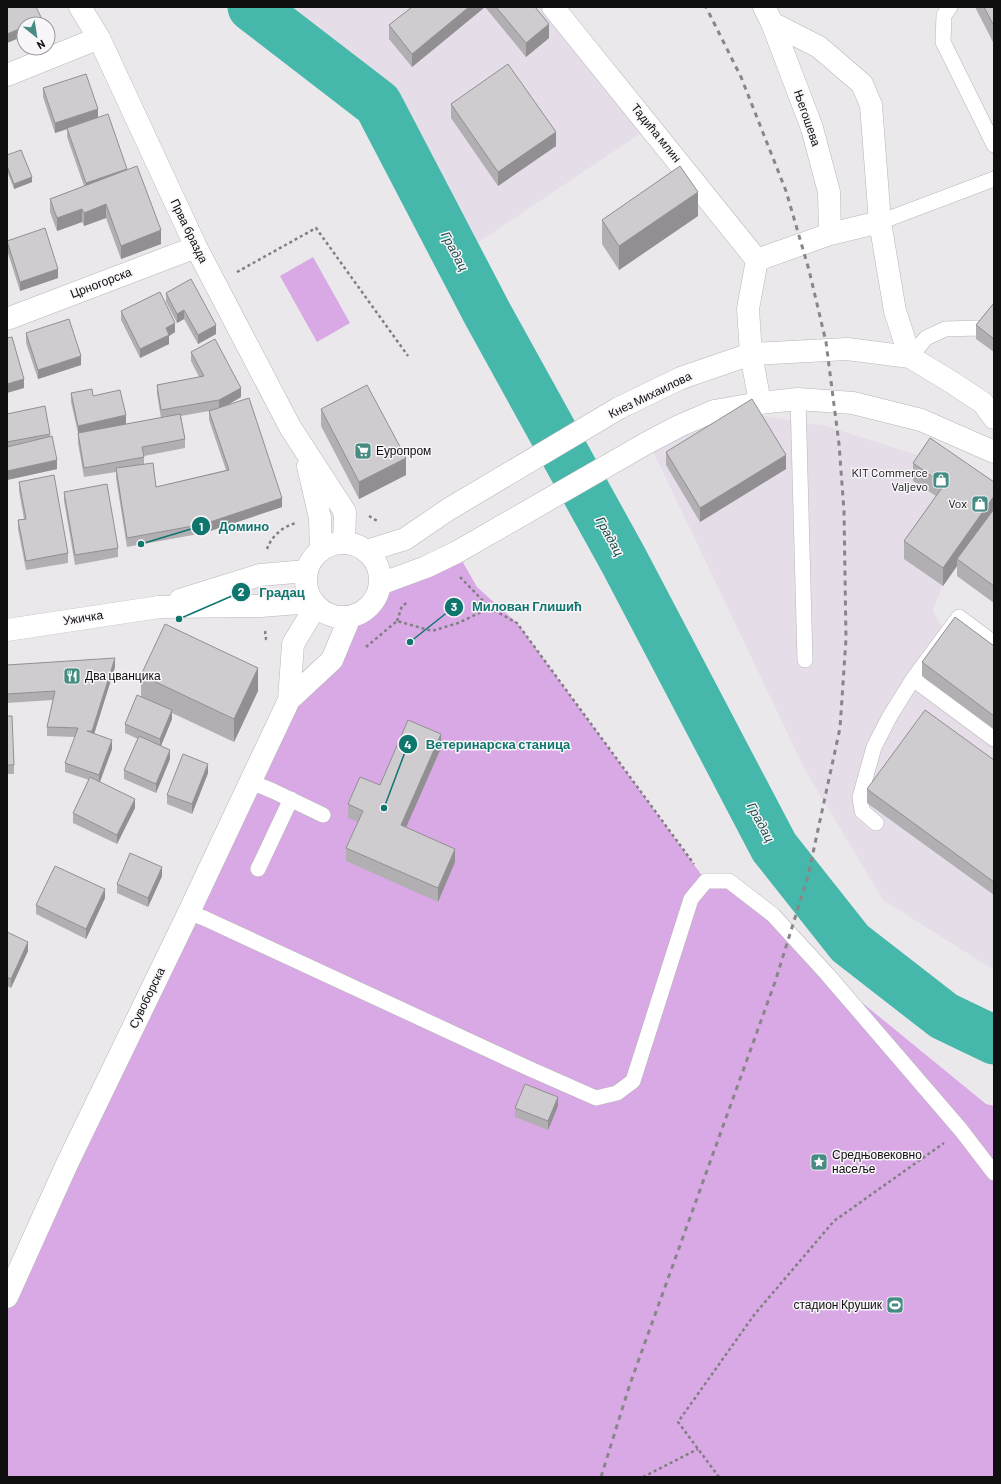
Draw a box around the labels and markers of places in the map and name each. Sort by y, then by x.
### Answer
supermarket icon: Еуропром [353,441,373,461]
place label: Еуропром [376,443,431,458]
place label: KIT Commerce Valjevo [851,465,928,493]
shop icon: KIT Commerce Valjevo [931,470,951,490]
shop icon: Vox [970,494,990,514]
place label: Vox [948,496,967,510]
callout: Домино [191,514,278,539]
callout: Градац [231,580,313,605]
callout: Милован Глишић [444,594,590,619]
restaurant icon: Два цванцика [62,666,82,686]
place label: Два цванцика [85,668,161,683]
callout: Ветеринарска станица [398,732,579,757]
place label: Средњовековно насеље [832,1147,922,1175]
place icon: Средњовековно насеље [809,1152,829,1172]
sports icon: стадион Крушик [885,1295,905,1315]
place label: стадион Крушик [793,1297,883,1312]

